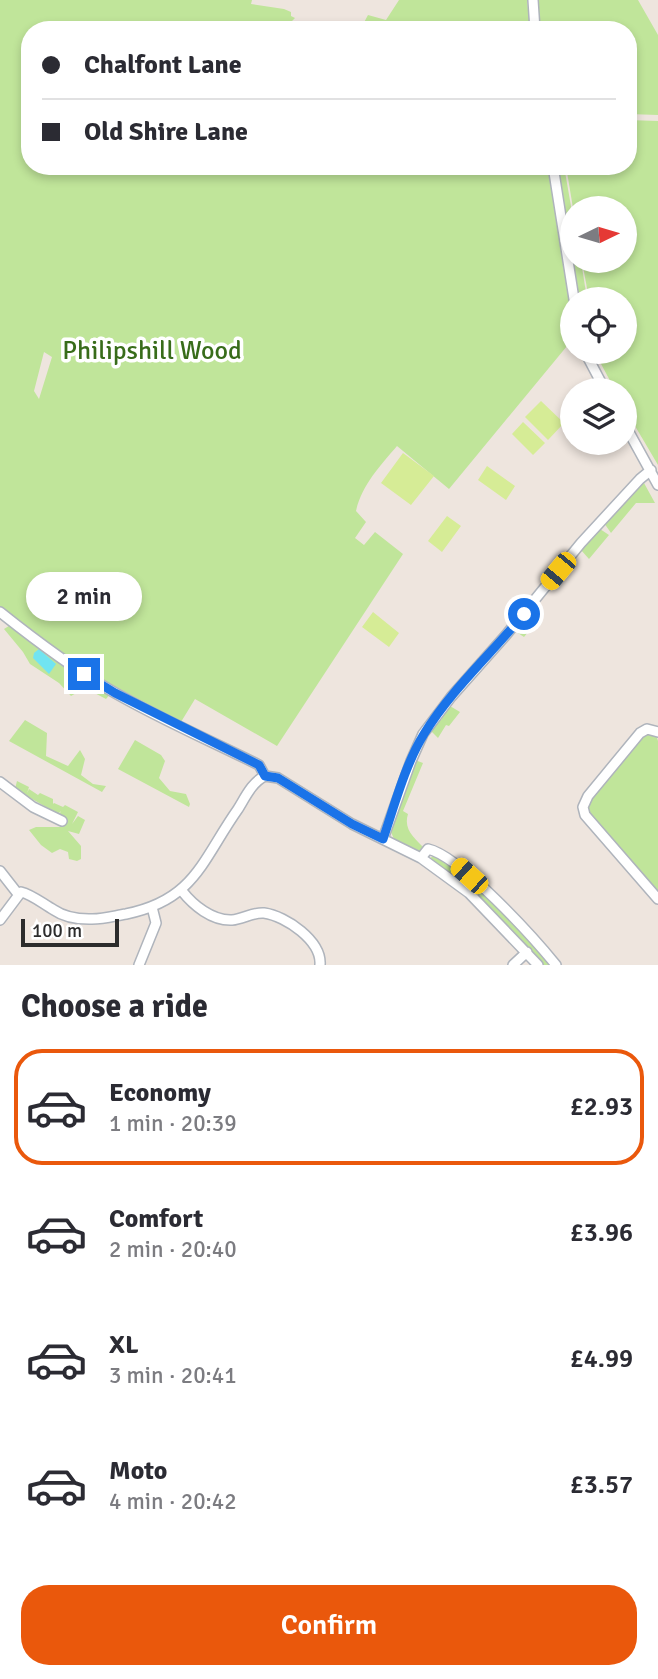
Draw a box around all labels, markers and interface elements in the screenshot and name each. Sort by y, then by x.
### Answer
text: Chalfont Lane [84,49,242,81]
text: Old Shire Lane [84,116,248,148]
north arrow [560,196,637,273]
map controls [560,196,637,455]
button: locate [560,287,637,364]
park label: Philipshill Wood [62,335,242,367]
button: layers [560,378,637,455]
car [537,548,580,594]
callout: 2 min [26,572,142,622]
text: 2 min [56,582,112,611]
route start [508,598,540,630]
route end [68,658,100,690]
car [447,854,492,898]
scale bar [21,916,119,948]
text: 100 m [32,919,82,943]
text: Choose a ride [21,987,208,1026]
icon: car [25,1076,88,1139]
text: Economy [109,1077,211,1109]
text: £2.93 [570,1091,633,1123]
text: 1 min · 20:39 [109,1109,237,1138]
icon: car [25,1202,88,1265]
text: Comfort [109,1203,203,1235]
text: £3.96 [570,1217,633,1249]
text: 2 min · 20:40 [109,1235,237,1264]
icon: car [25,1328,88,1391]
text: XL [109,1329,139,1361]
text: £4.99 [570,1343,633,1375]
text: 3 min · 20:41 [109,1361,237,1390]
icon: car [25,1454,88,1517]
text: Moto [109,1455,167,1487]
text: £3.57 [570,1469,633,1501]
text: 4 min · 20:42 [109,1487,237,1516]
button: Confirm [21,1585,637,1665]

